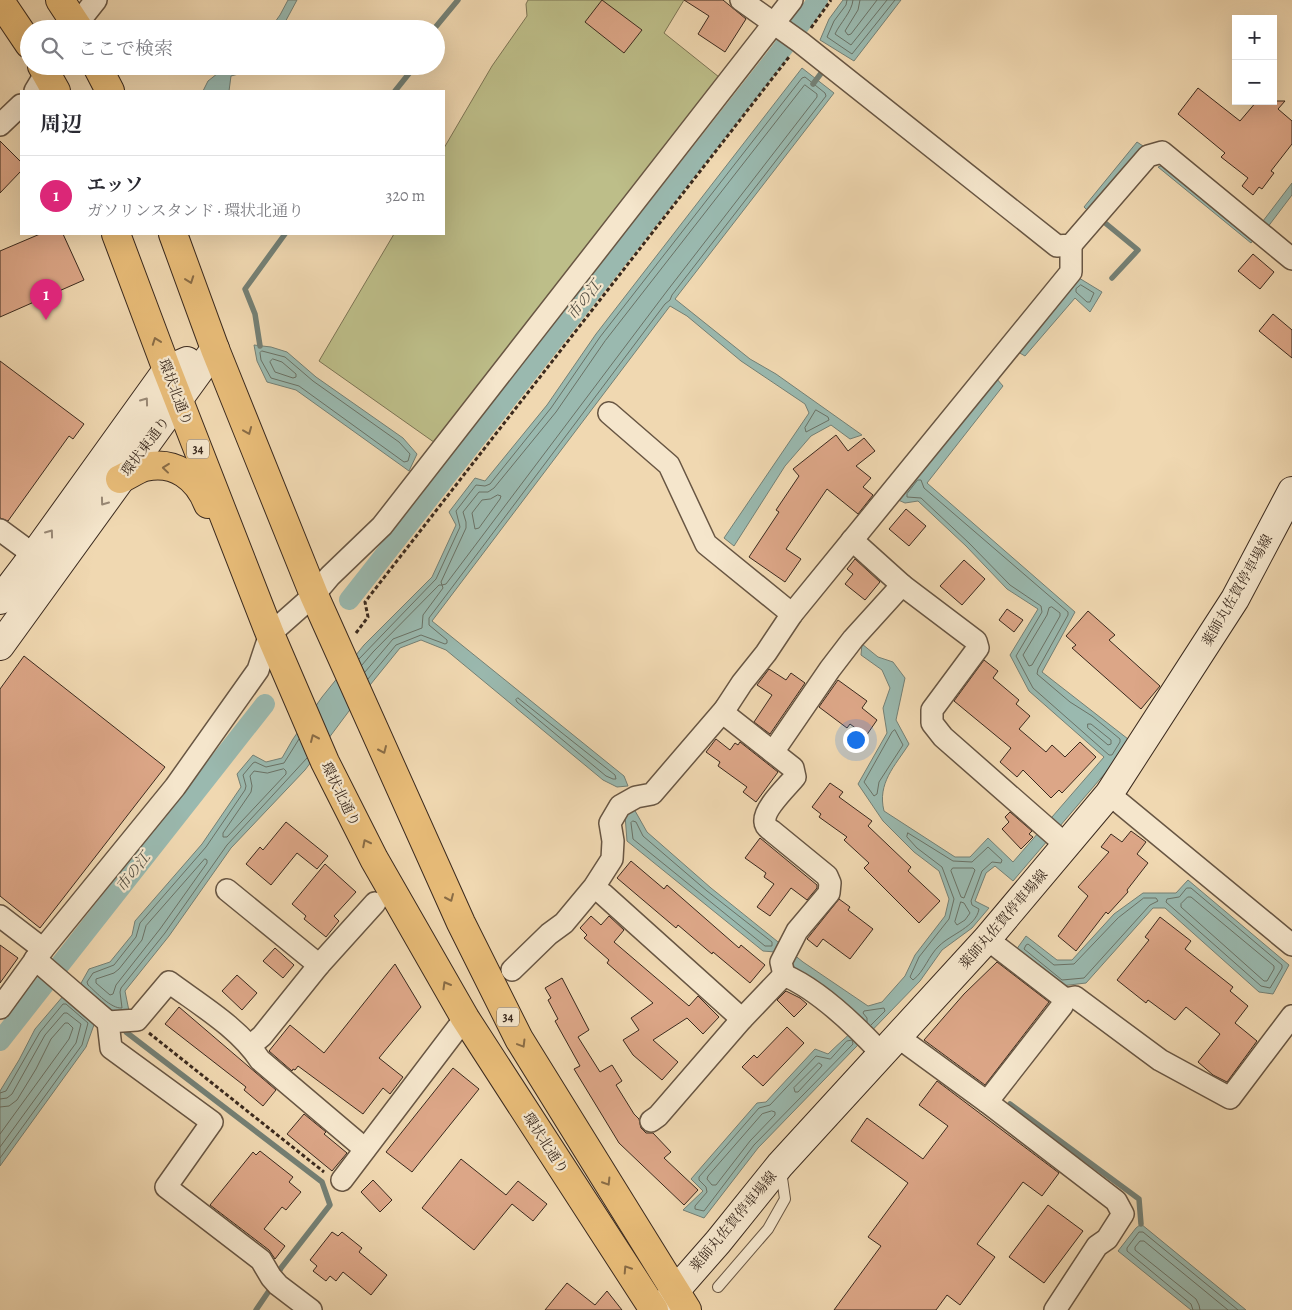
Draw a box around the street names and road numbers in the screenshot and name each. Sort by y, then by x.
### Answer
street label: 環状北通り [154,356,197,428]
street label: 環状東通り [117,413,174,480]
road number: 34 [187,439,209,458]
street label: 薬師丸佐賀停車場線 [1198,531,1277,650]
street label: 環状北通り [317,759,364,830]
street label: 薬師丸佐賀停車場線 [955,866,1052,973]
road number: 34 [497,1008,519,1026]
street label: 環状北通り [519,1109,573,1178]
street label: 薬師丸佐賀停車場線 [686,1167,781,1276]

